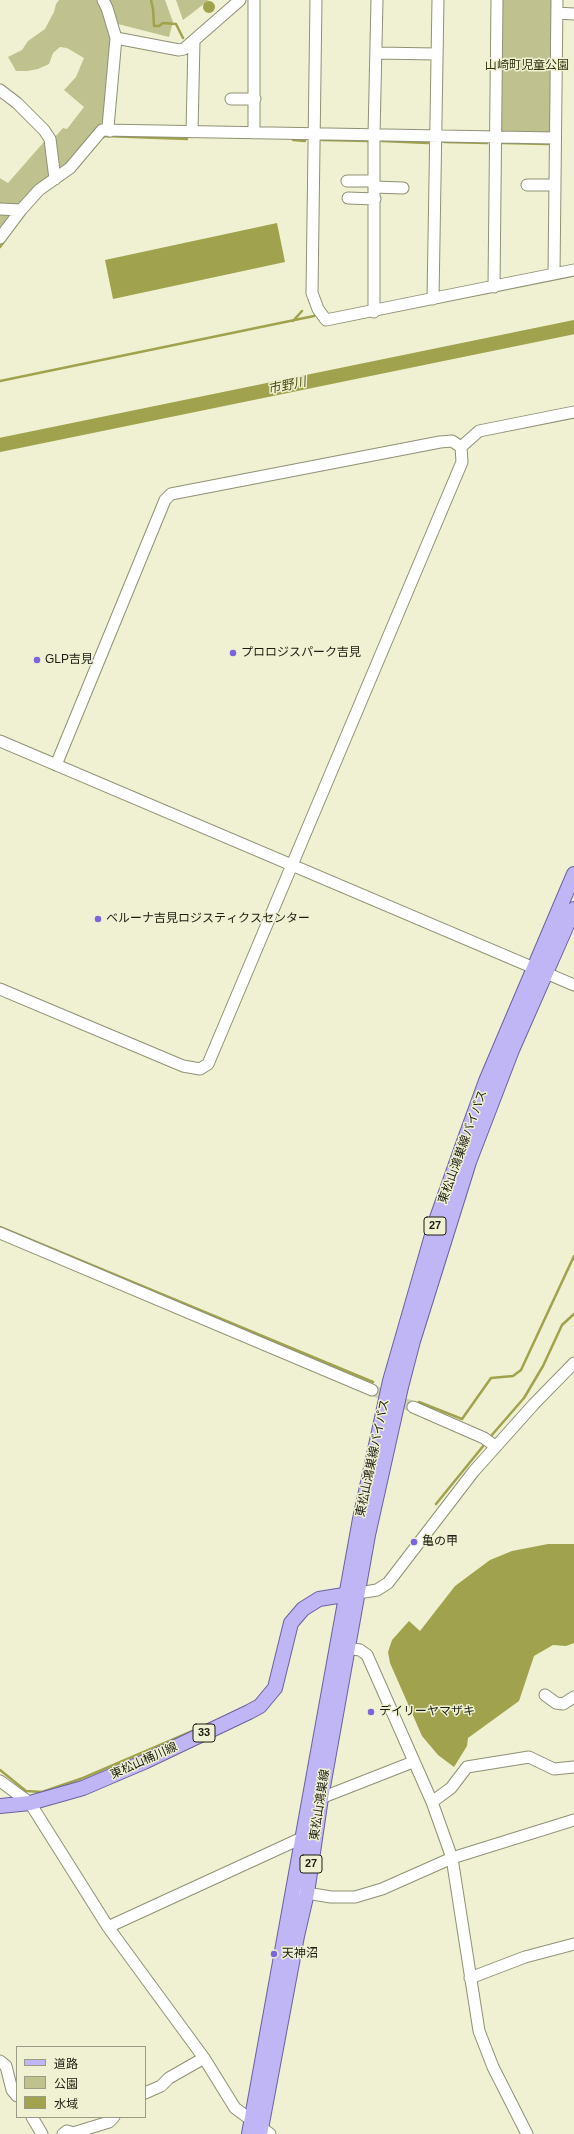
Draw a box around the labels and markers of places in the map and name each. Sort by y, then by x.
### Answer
place label: プロロジスパーク吉見 [241,646,361,660]
marker: プロロジスパーク吉見 [228,648,238,658]
place label: GLP吉見 [45,653,93,667]
marker: GLP吉見 [32,655,42,665]
place label: ベルーナ吉見ロジスティクスセンター [106,912,310,926]
marker: ベルーナ吉見ロジスティクスセンター [93,914,103,924]
place label: 亀の甲 [422,1535,458,1549]
marker: 亀の甲 [409,1537,419,1547]
place label: デイリーヤマザキ [379,1705,475,1719]
marker: デイリーヤマザキ [366,1707,376,1717]
place label: 天神沼 [282,1947,318,1961]
marker: 天神沼 [269,1949,279,1959]

